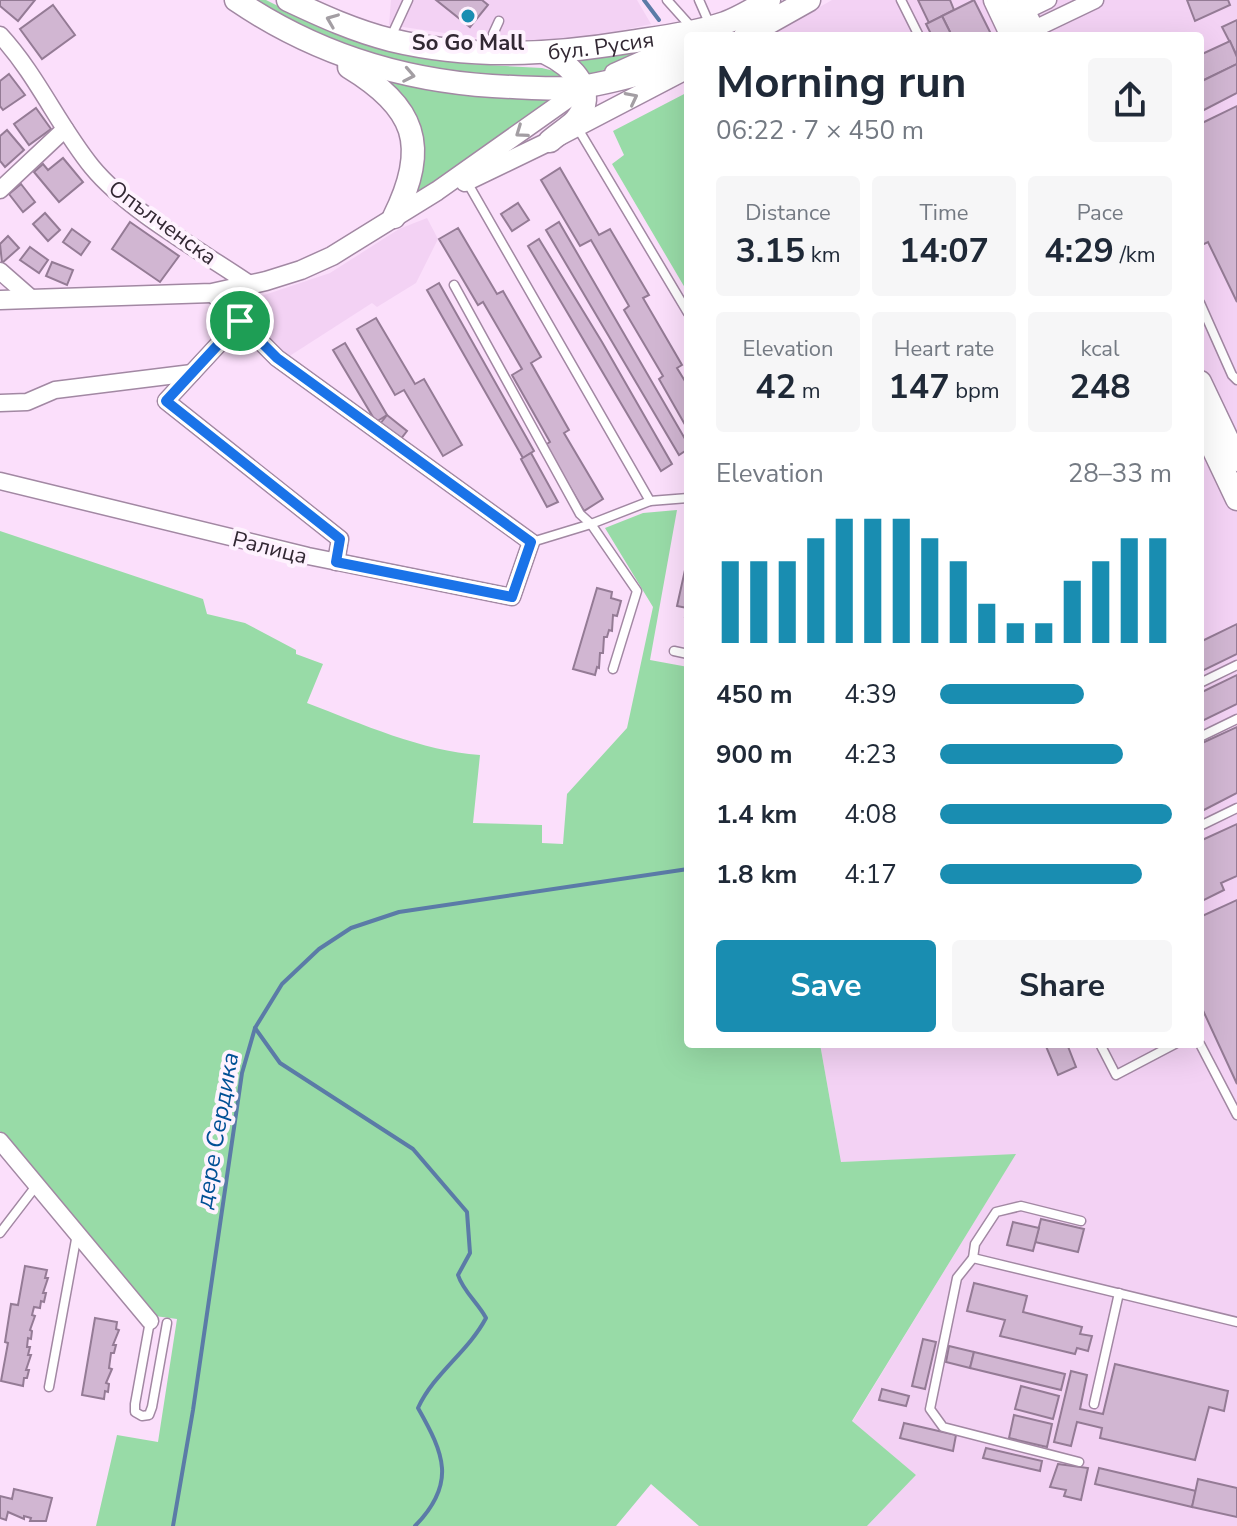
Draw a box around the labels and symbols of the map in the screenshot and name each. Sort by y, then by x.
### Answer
marker: So Go Mall [459,7,477,25]
one-way arrow [326,13,340,29]
street label: бул. Русия [547,24,656,68]
place label: So Go Mall [412,28,524,58]
one-way arrow [401,66,415,83]
one-way arrow [624,92,639,107]
one-way arrow [515,122,529,137]
street label: Опълченска [102,173,222,272]
pin [206,287,274,355]
street label: Ралица [229,524,310,572]
water label: дере Сердика [187,1050,246,1211]

